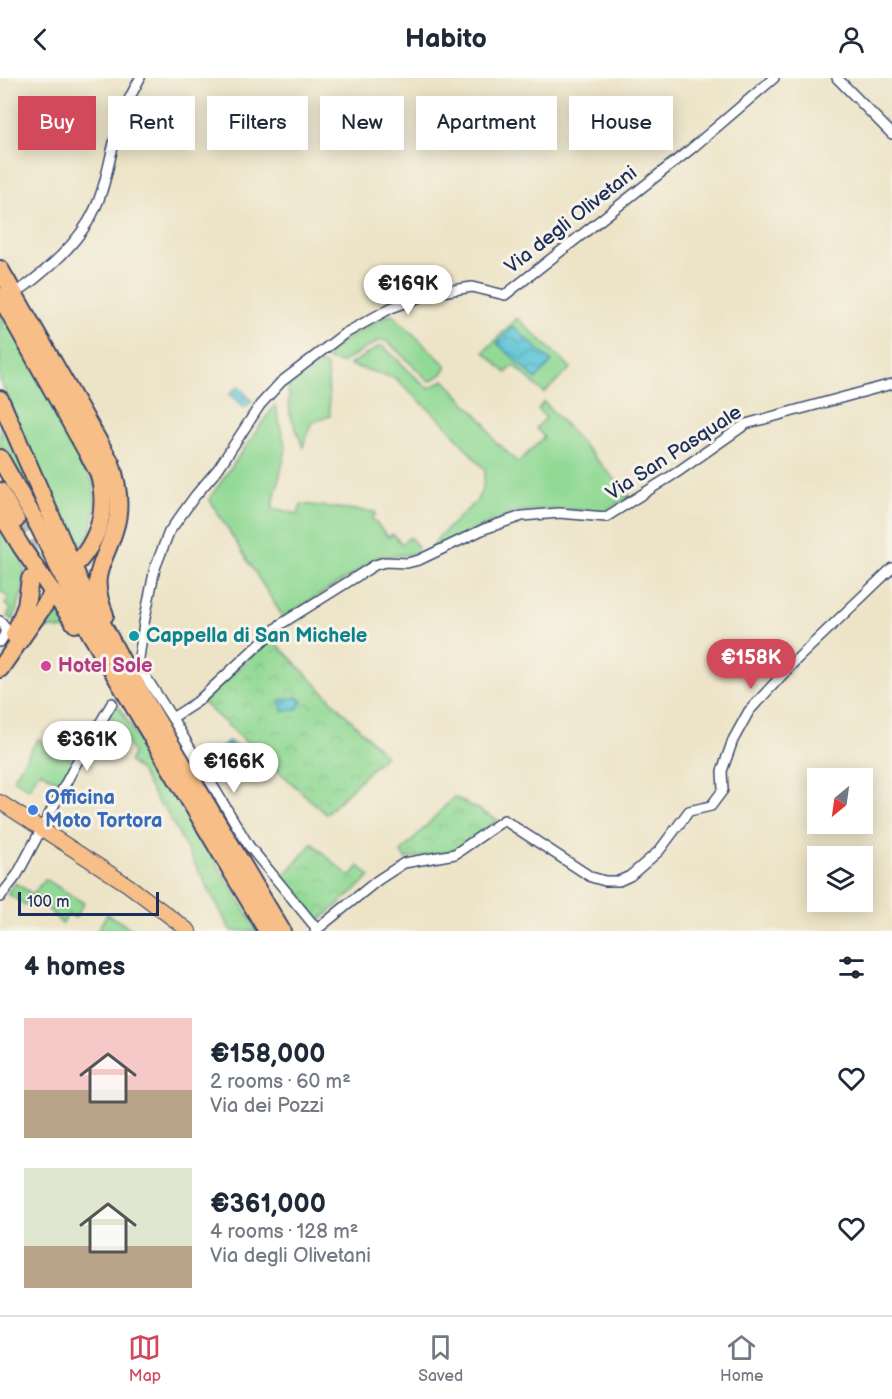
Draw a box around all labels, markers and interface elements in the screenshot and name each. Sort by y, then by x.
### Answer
icon: back [24,23,57,56]
text: Habito [405,23,487,55]
icon: person [835,23,868,56]
chip: Buy [18,96,96,150]
chip: Rent [108,96,195,150]
chip: Filters [207,96,308,150]
chip: New [320,96,404,150]
chip: Apartment [416,96,557,150]
chip: House [569,96,673,150]
street label: Via degli Olivetani [500,161,642,279]
pin: €169K [366,265,450,316]
text: €169K [378,272,438,296]
street label: Via San Pasquale [602,400,746,506]
place label: Cappella di San Michele [146,624,367,648]
marker: Cappella di San Michele [127,629,141,643]
pin: €158K [709,639,793,690]
text: €158K [721,646,781,670]
place label: Hotel Sole [58,654,153,678]
marker: Hotel Sole [39,659,53,673]
pin: €361K [45,721,129,772]
text: €361K [57,728,117,752]
pin: €166K [192,743,276,794]
text: €166K [203,750,265,774]
north arrow [807,768,873,834]
map controls [807,768,873,912]
place label: Officina Moto Tortora [45,786,162,833]
marker: Officina Moto Tortora [26,803,40,817]
button: layers [807,846,873,912]
scale bar [18,889,159,916]
text: 100 m [27,893,70,912]
icon: filters [835,951,868,984]
text: 4 homes [24,952,125,983]
text: €158,000 [210,1039,326,1070]
icon: home [72,1042,144,1114]
icon: heart [835,1062,868,1095]
text: 2 rooms · 60 m² [210,1070,351,1094]
text: Via dei Pozzi [210,1094,324,1118]
text: €361,000 [210,1189,326,1220]
icon: home [72,1192,144,1264]
icon: heart [835,1212,868,1245]
text: 4 rooms · 128 m² [210,1220,358,1244]
text: Via degli Olivetani [210,1244,371,1268]
tab: Map [128,1331,161,1386]
tab: Saved [418,1331,463,1386]
tab: Home [720,1331,764,1386]

